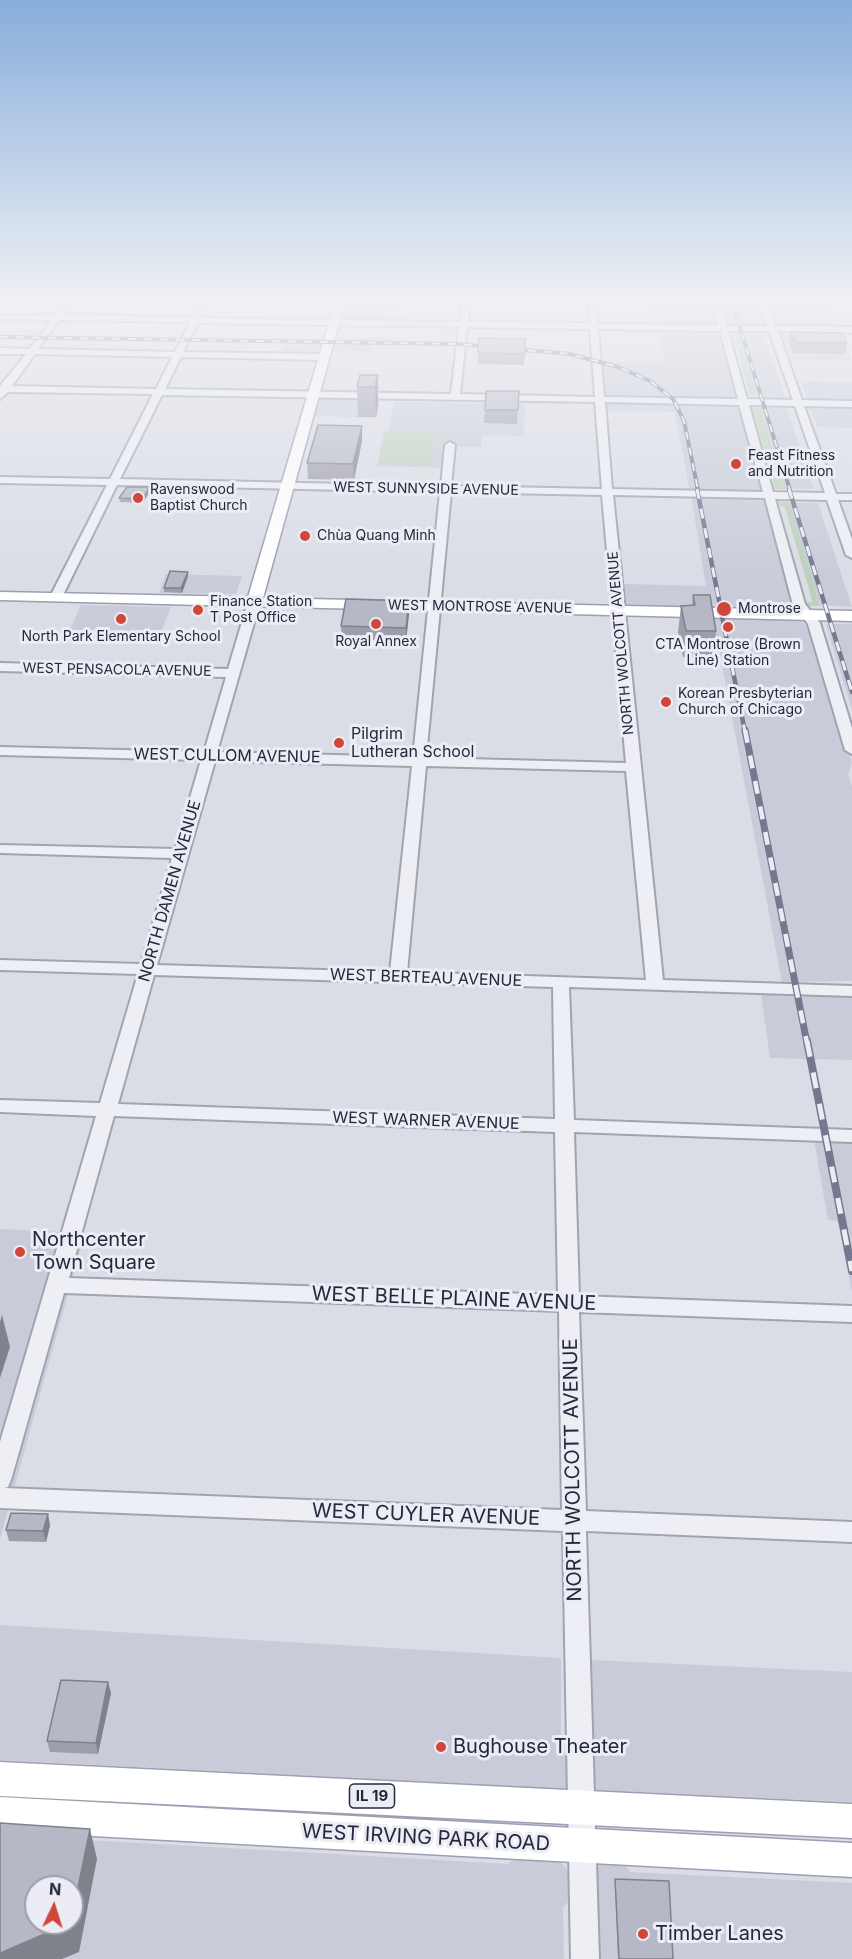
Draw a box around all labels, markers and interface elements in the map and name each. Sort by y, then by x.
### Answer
place label: Feast Fitness and Nutrition [748,448,835,480]
marker: Feast Fitness and Nutrition [729,457,743,471]
street label: WEST SUNNYSIDE AVENUE [333,479,519,499]
place label: Ravenswood Baptist Church [150,482,248,514]
marker: Ravenswood Baptist Church [131,491,145,505]
place label: Chùa Quang Minh [317,528,436,544]
marker: Chùa Quang Minh [298,529,312,543]
street label: NORTH WOLCOTT AVENUE [605,550,637,736]
place label: Finance Station T Post Office [210,594,312,626]
street label: WEST MONTROSE AVENUE [388,597,572,617]
marker: Montrose [715,600,733,618]
place label: Montrose [738,601,801,617]
marker: Finance Station T Post Office [191,603,205,617]
marker: North Park Elementary School [114,612,128,626]
marker: Royal Annex [369,617,383,631]
marker: CTA Montrose (Brown Line) Station [721,620,735,634]
place label: North Park Elementary School [21,629,221,645]
place label: Royal Annex [335,634,417,650]
place label: CTA Montrose (Brown Line) Station [655,637,801,670]
street label: WEST PENSACOLA AVENUE [22,660,212,680]
place label: Korean Presbyterian Church of Chicago [678,686,812,718]
marker: Korean Presbyterian Church of Chicago [659,695,673,709]
place label: Pilgrim Lutheran School [351,724,474,762]
marker: Pilgrim Lutheran School [332,736,346,750]
street label: WEST CULLOM AVENUE [133,745,321,767]
street label: NORTH DAMEN AVENUE [135,798,205,984]
street label: WEST BERTEAU AVENUE [330,965,522,991]
street label: WEST WARNER AVENUE [332,1108,520,1134]
place label: Northcenter Town Square [32,1228,156,1275]
marker: Northcenter Town Square [13,1245,27,1259]
street label: WEST BELLE PLAINE AVENUE [311,1282,597,1316]
street label: NORTH WOLCOTT AVENUE [559,1338,587,1602]
street label: WEST CUYLER AVENUE [312,1499,540,1531]
place label: Bughouse Theater [453,1735,627,1759]
marker: Bughouse Theater [434,1740,448,1754]
road number: IL 19 [350,1784,394,1808]
street label: WEST IRVING PARK ROAD [301,1820,551,1856]
north arrow [24,1875,84,1935]
text: N [48,1879,62,1899]
place label: Timber Lanes [655,1922,784,1946]
marker: Timber Lanes [636,1927,650,1941]

